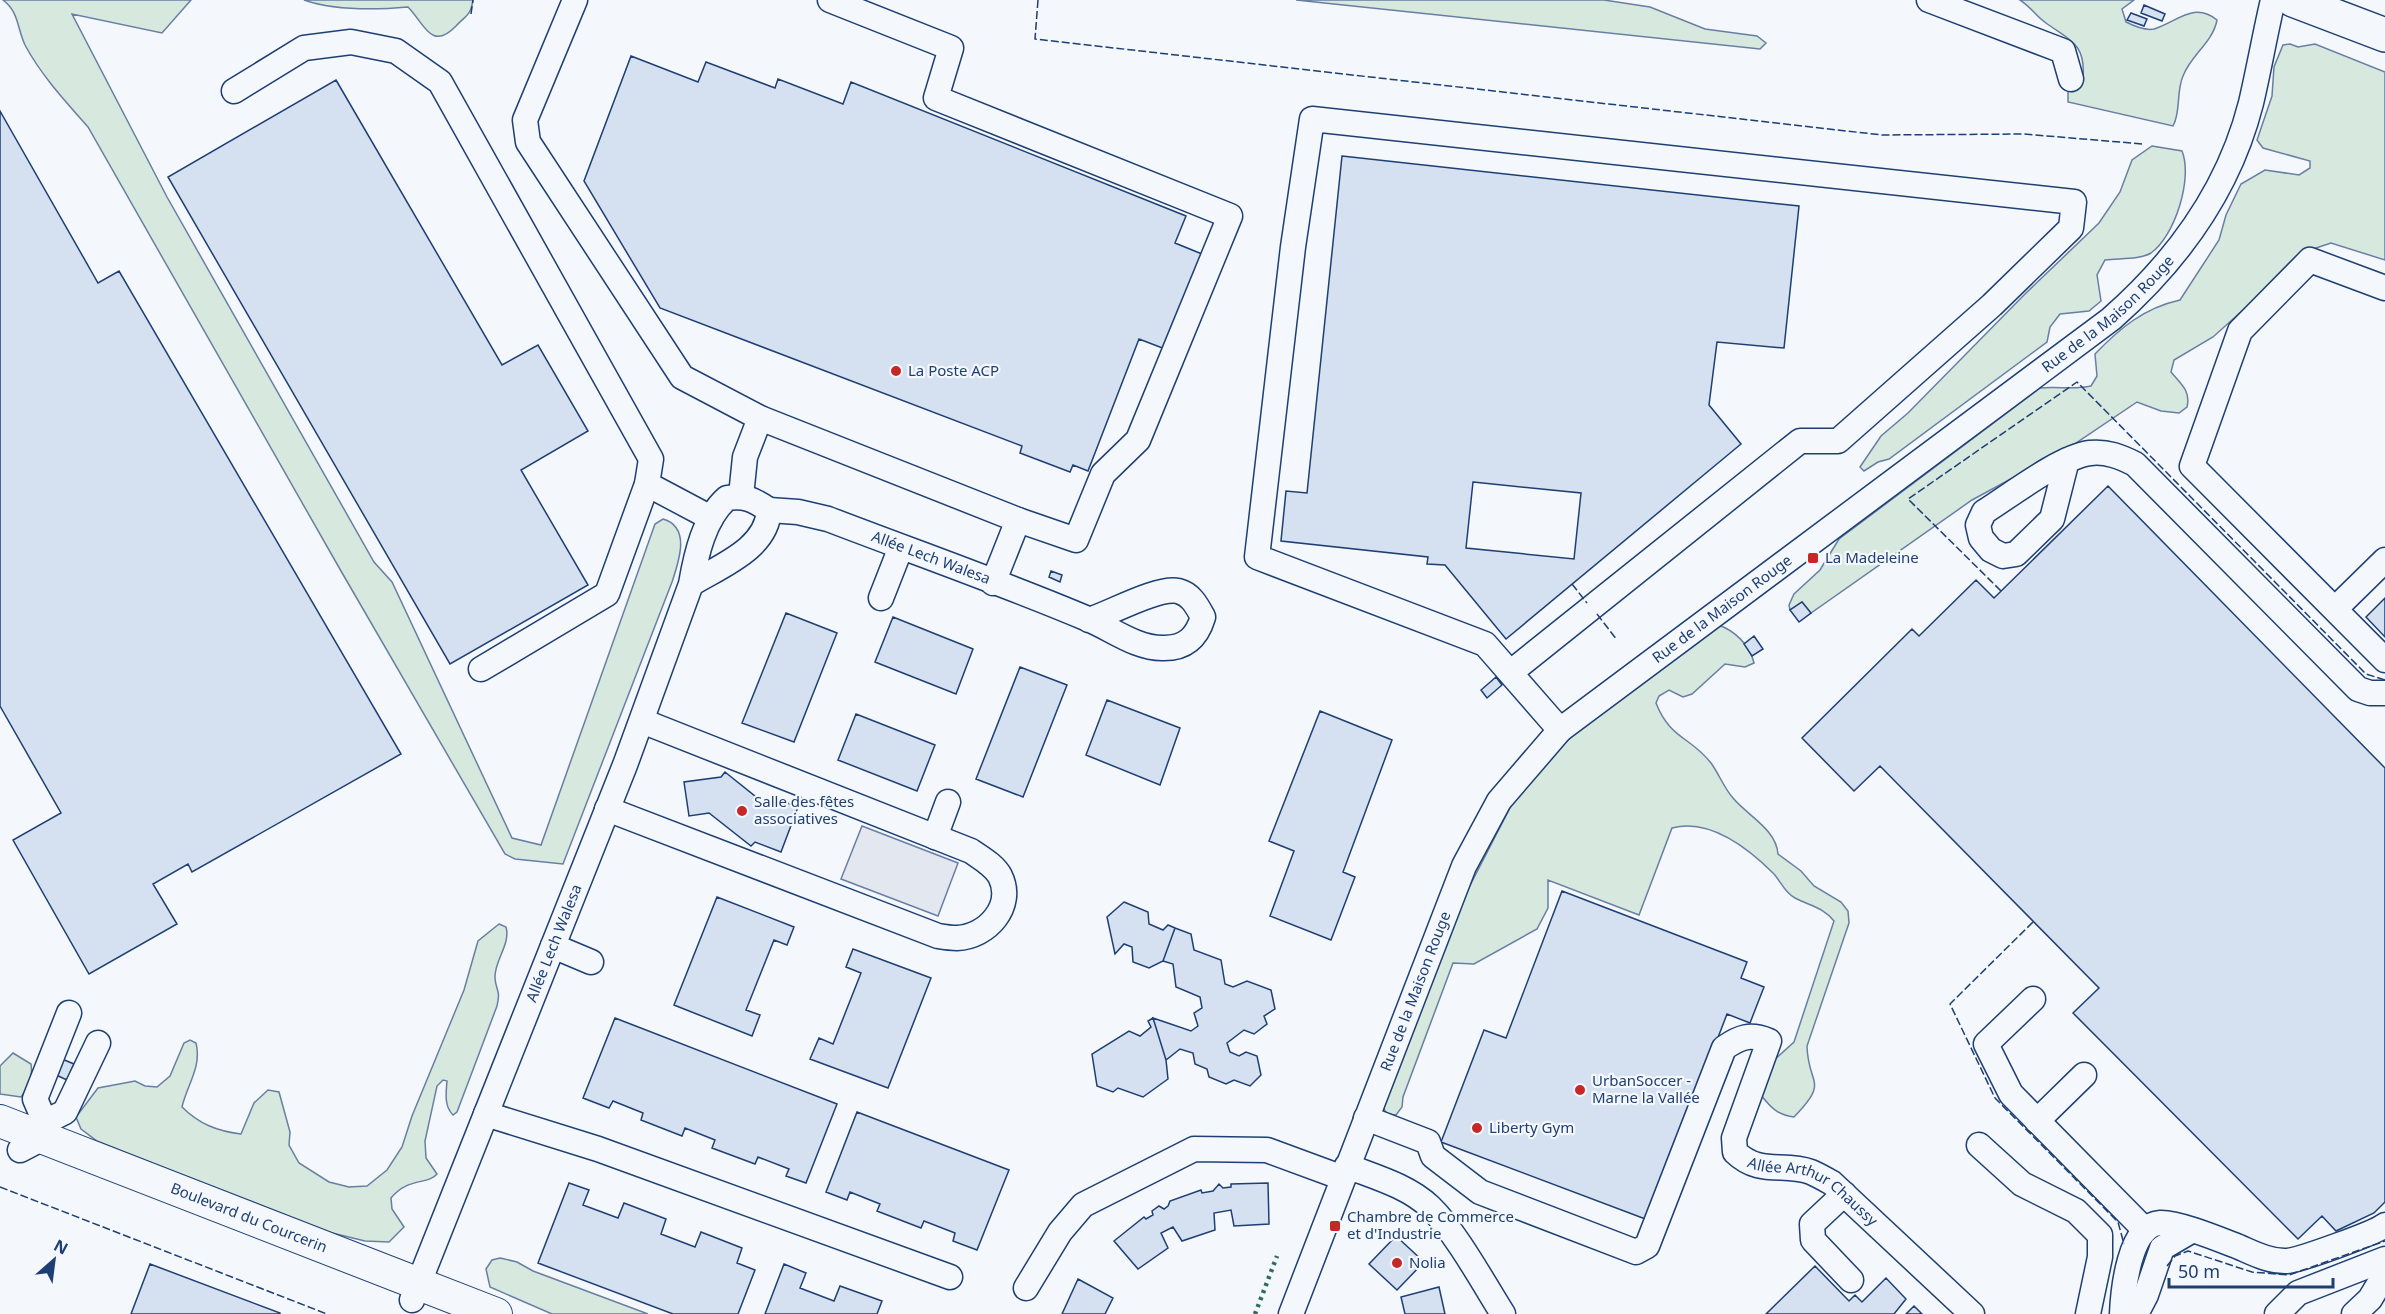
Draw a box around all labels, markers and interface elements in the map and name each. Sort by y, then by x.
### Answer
street label: Rue de la Maison Rouge [2037,251,2178,376]
place label: La Poste ACP [908,360,999,380]
marker: La Poste ACP [889,364,903,378]
street label: Allée Lech Walesa [869,525,994,588]
place label: La Madeleine [1825,547,1919,567]
street label: Rue de la Maison Rouge [1648,550,1796,667]
marker: La Madeleine [1806,551,1820,565]
place label: Salle des fêtes associatives [754,791,854,828]
marker: Salle des fêtes associatives [735,804,749,818]
street label: Allée Lech Walesa [521,881,586,1005]
street label: Rue de la Maison Rouge [1375,908,1455,1074]
place label: UrbanSoccer - Marne la Vallée [1592,1070,1700,1107]
marker: UrbanSoccer - Marne la Vallée [1573,1083,1587,1097]
place label: Liberty Gym [1489,1117,1574,1137]
marker: Liberty Gym [1470,1121,1484,1135]
street label: Allée Arthur Chaussy [1745,1152,1883,1230]
street label: Boulevard du Courcerin [168,1177,330,1256]
place label: Chambre de Commerce et d'Industrie [1347,1206,1514,1243]
marker: Chambre de Commerce et d'Industrie [1328,1219,1342,1233]
north arrow [24,1230,84,1290]
text: N [50,1234,72,1260]
scale bar [2169,1251,2332,1289]
place label: Nolia [1409,1252,1446,1272]
marker: Nolia [1390,1256,1404,1270]
text: 50 m [2178,1259,2220,1283]

